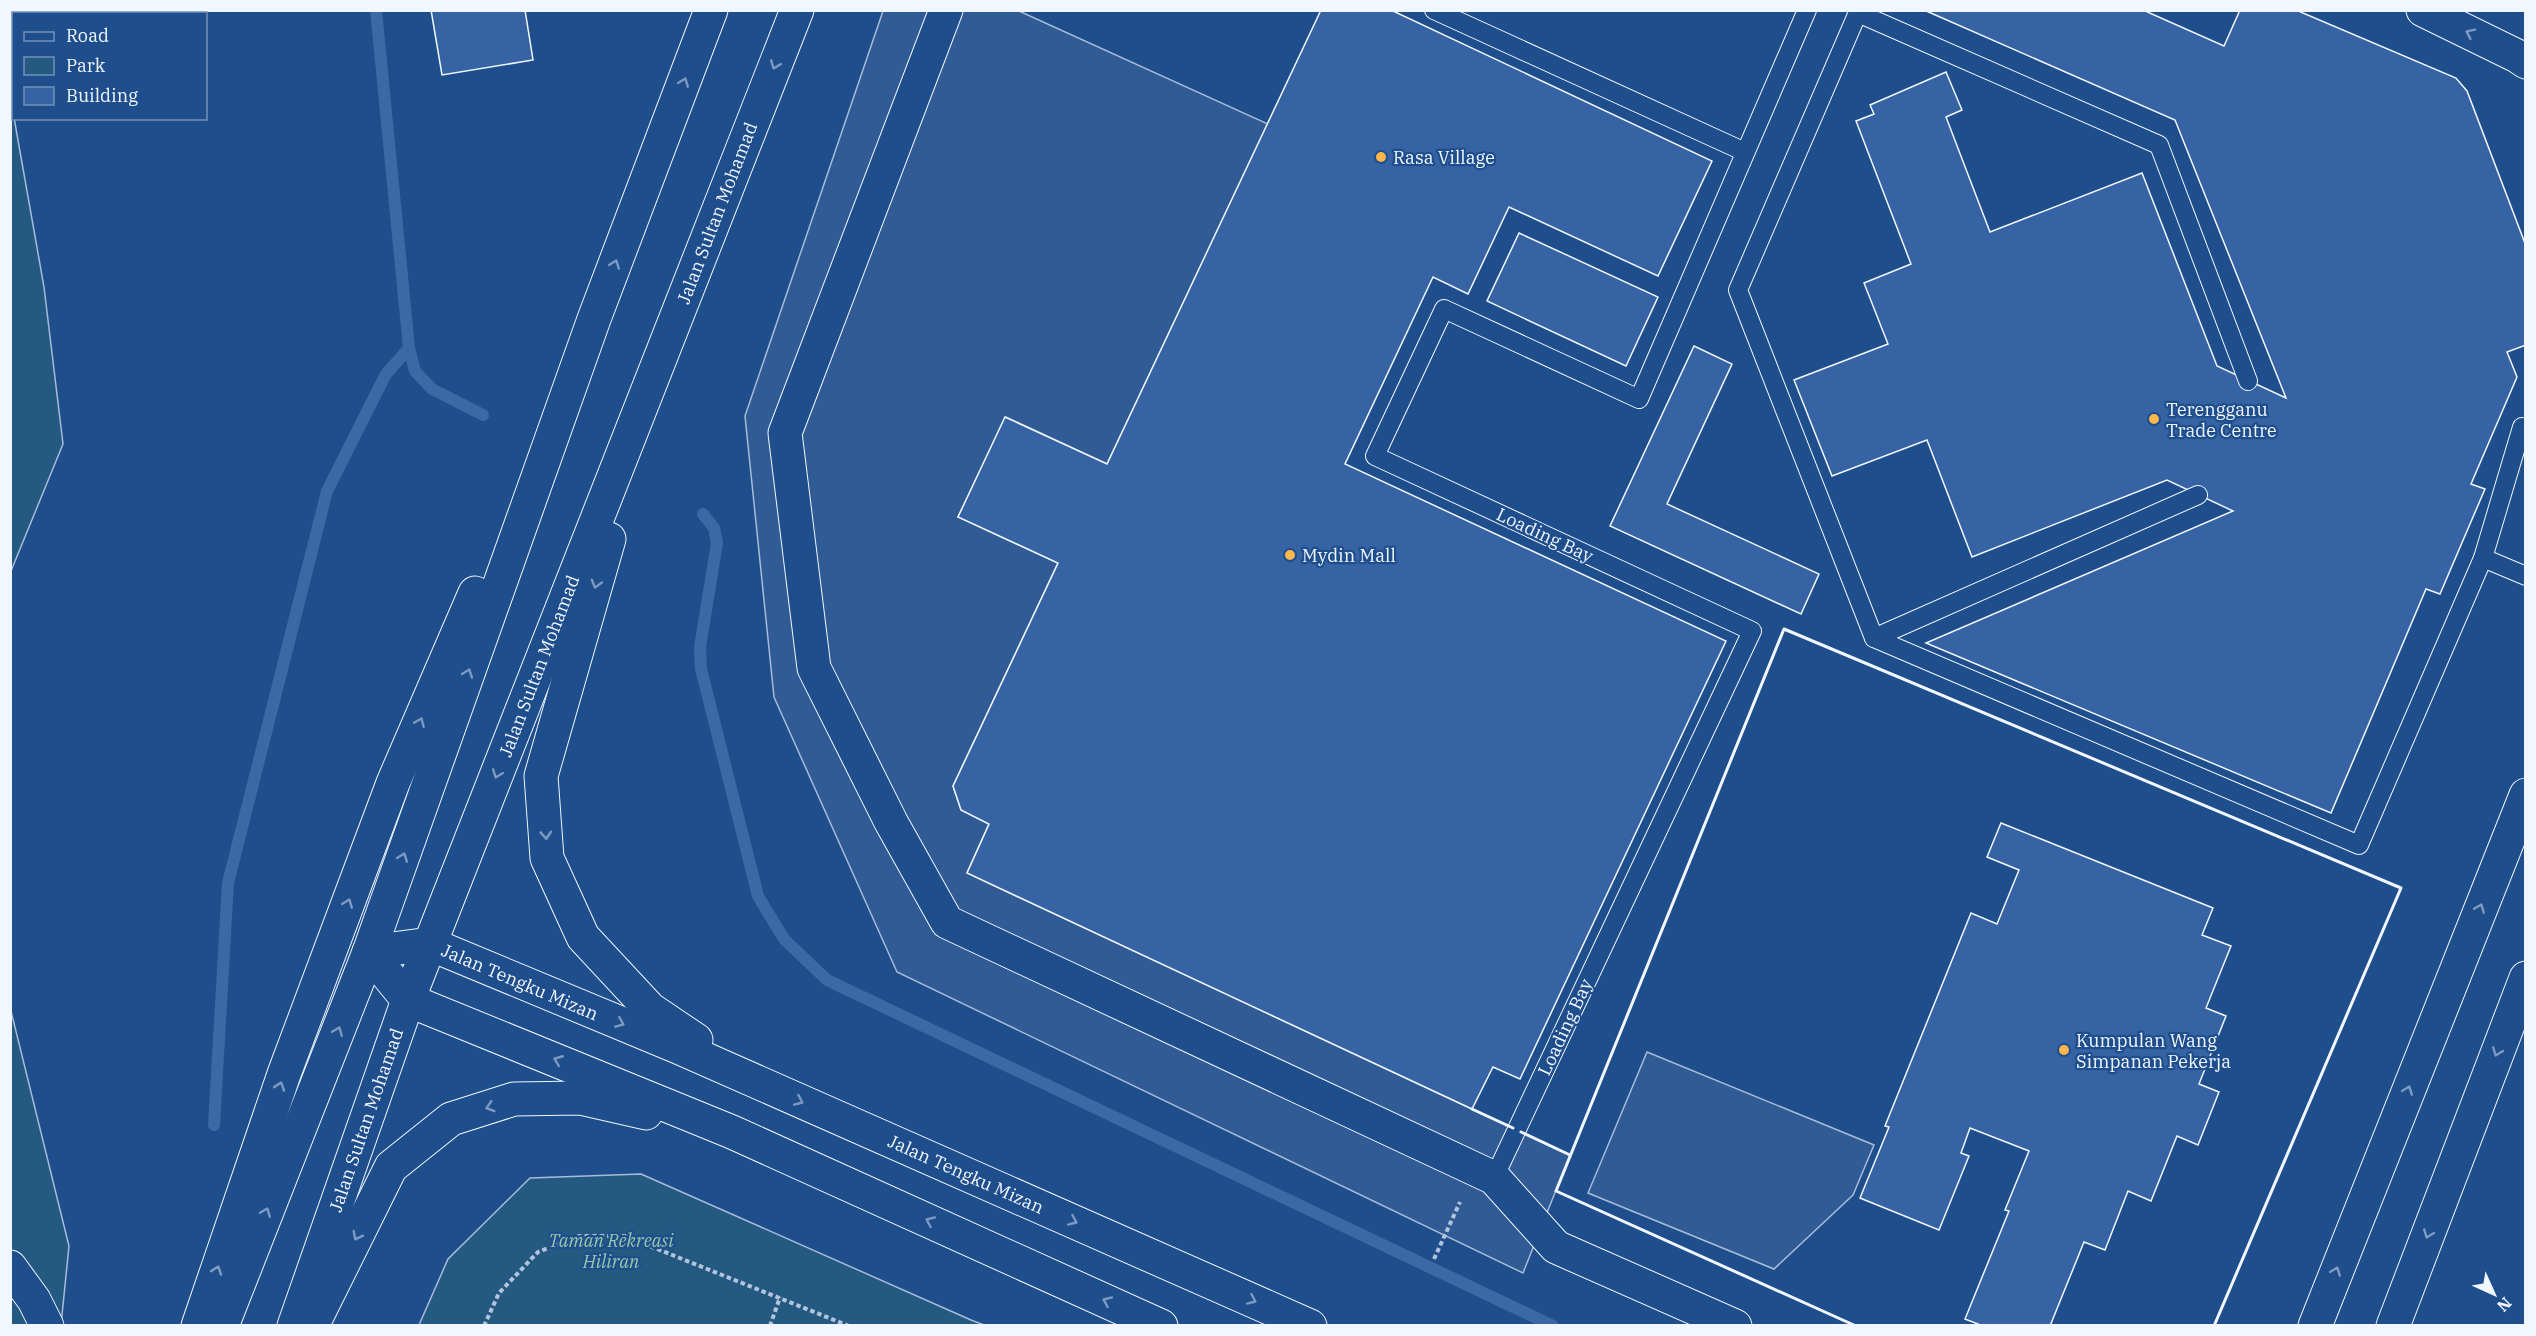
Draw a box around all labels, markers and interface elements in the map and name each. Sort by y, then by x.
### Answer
legend [12,12,207,120]
text: Road [66,24,109,47]
one-way arrow [2466,29,2477,40]
text: Park [66,54,106,77]
one-way arrow [770,59,782,70]
one-way arrow [676,77,689,88]
text: Building [66,84,138,107]
street label: Jalan Sultan Mohamad [672,119,762,307]
place label: Rasa Village [1393,146,1495,169]
marker: Rasa Village [1374,150,1388,164]
one-way arrow [608,259,620,270]
place label: Terengganu Trade Centre [2166,398,2277,442]
marker: Terengganu Trade Centre [2147,412,2161,426]
street label: Loading Bay [1493,503,1597,568]
place label: Mydin Mall [1302,544,1396,567]
marker: Mydin Mall [1283,548,1297,562]
street label: Jalan Sultan Mohamad [494,572,584,760]
one-way arrow [591,579,603,589]
one-way arrow [461,669,474,679]
one-way arrow [412,717,424,728]
one-way arrow [492,768,504,779]
one-way arrow [539,830,552,839]
one-way arrow [395,852,408,863]
one-way arrow [341,898,353,909]
one-way arrow [2473,904,2485,915]
street label: Jalan Tengku Mizan [438,939,602,1025]
street label: Loading Bay [1533,975,1598,1079]
one-way arrow [613,1016,624,1028]
street label: Jalan Sultan Mohamad [324,1025,408,1215]
one-way arrow [331,1026,343,1037]
place label: Kumpulan Wang Simpanan Pekerja [2076,1029,2231,1073]
marker: Kumpulan Wang Simpanan Pekerja [2057,1043,2071,1057]
one-way arrow [2492,1046,2504,1057]
one-way arrow [553,1055,564,1067]
one-way arrow [273,1081,285,1092]
one-way arrow [2401,1085,2413,1096]
one-way arrow [792,1093,803,1105]
one-way arrow [485,1100,496,1112]
street label: Jalan Tengku Mizan [884,1129,1048,1219]
one-way arrow [259,1208,271,1219]
one-way arrow [1067,1214,1078,1226]
one-way arrow [925,1217,936,1229]
park label: Taman Rekreasi Hiliran [548,1229,674,1273]
one-way arrow [2422,1229,2435,1239]
one-way arrow [352,1230,364,1241]
north arrow [2464,1264,2524,1324]
one-way arrow [210,1265,222,1276]
one-way arrow [2329,1266,2342,1277]
one-way arrow [1245,1293,1256,1305]
text: N [2493,1293,2516,1316]
one-way arrow [1103,1297,1114,1309]

